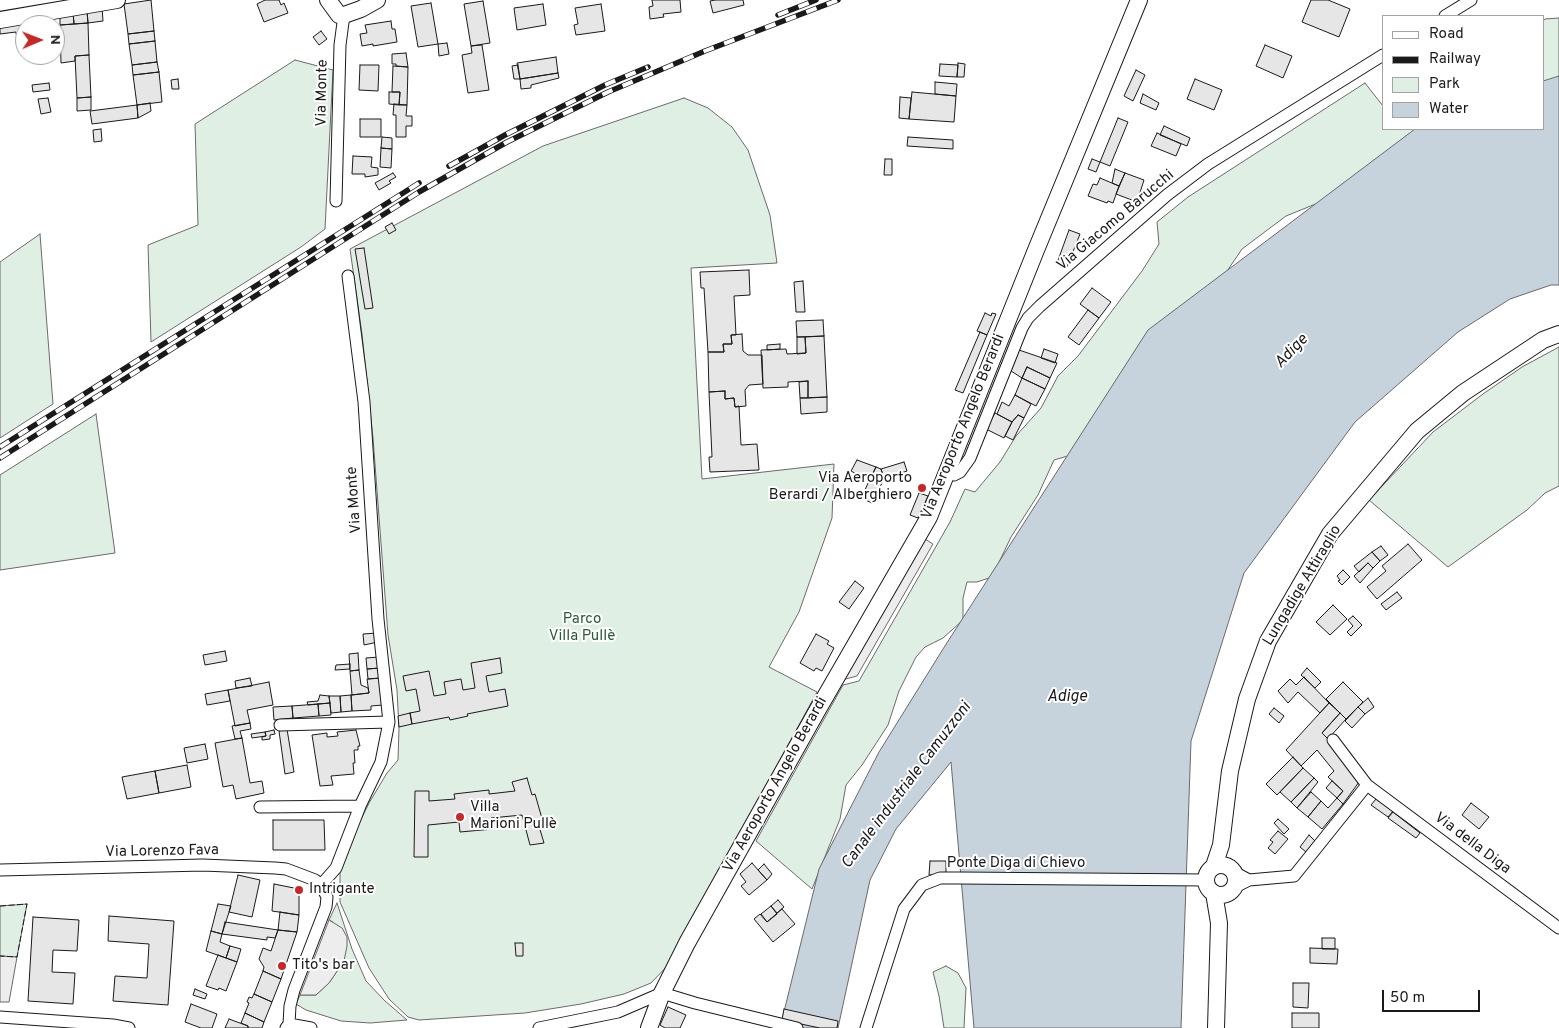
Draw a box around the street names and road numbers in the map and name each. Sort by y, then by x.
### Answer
street label: Via Monte [313,59,333,127]
street label: Via Giacomo Barucchi [1054,167,1178,275]
street label: Via Aeroporto Angelo Berardi [919,332,1009,522]
street label: Via Monte [344,466,366,534]
street label: Lungadige Attiraglio [1260,523,1346,649]
street label: Via Aeroporto Angelo Berardi [720,694,832,876]
street label: Via della Diga [1430,809,1514,879]
street label: Via Lorenzo Fava [105,842,219,862]
street label: Ponte Diga di Chievo [947,855,1085,873]

